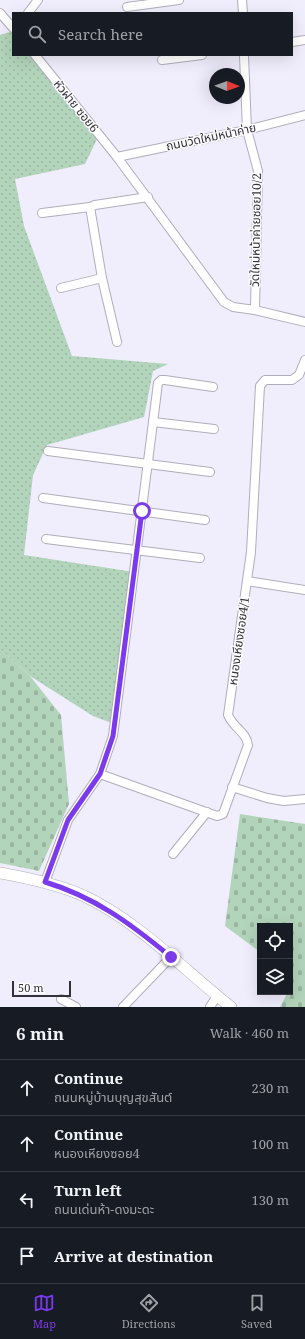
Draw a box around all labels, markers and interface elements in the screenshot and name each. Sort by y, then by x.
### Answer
search box [12,12,293,56]
icon: search [26,23,48,45]
text: Search here [58,24,143,44]
north arrow [209,68,245,104]
street label: หัวฝาย ซอย6 [50,76,103,136]
street label: ถนนวัดใหม่หน้าค่าย [164,119,258,154]
street label: วัดใหม่หน้าค่ายซอย10/2 [246,173,265,287]
route start [133,502,151,520]
street label: หนองเหียงซอย4/1 [224,595,253,686]
map controls [257,923,293,995]
button: locate [257,923,293,959]
route end [162,948,180,966]
button: layers [257,959,293,995]
scale bar [12,979,71,998]
text: 50 m [18,980,44,995]
text: 6 min [16,1022,64,1045]
text: Walk · 460 m [210,1024,289,1042]
text: Continue [54,1068,123,1088]
icon: ahead [16,1077,38,1099]
text: 230 m [252,1079,289,1097]
text: ถนนหมู่บ้านบุญสุขสันต์ [54,1088,172,1106]
text: Continue [54,1124,123,1144]
icon: ahead [16,1133,38,1155]
text: 100 m [252,1135,289,1153]
text: หนองเหียงซอย4 [54,1144,140,1162]
text: Turn left [54,1180,122,1200]
icon: left [16,1189,38,1211]
text: 130 m [252,1191,289,1209]
text: ถนนเด่นห้า-ดงมะดะ [54,1200,154,1218]
icon: arrive [16,1245,38,1267]
text: Arrive at destination [54,1246,213,1266]
tab: Map [33,1292,56,1331]
tab: Directions [122,1292,175,1331]
tab: Saved [241,1292,272,1331]

